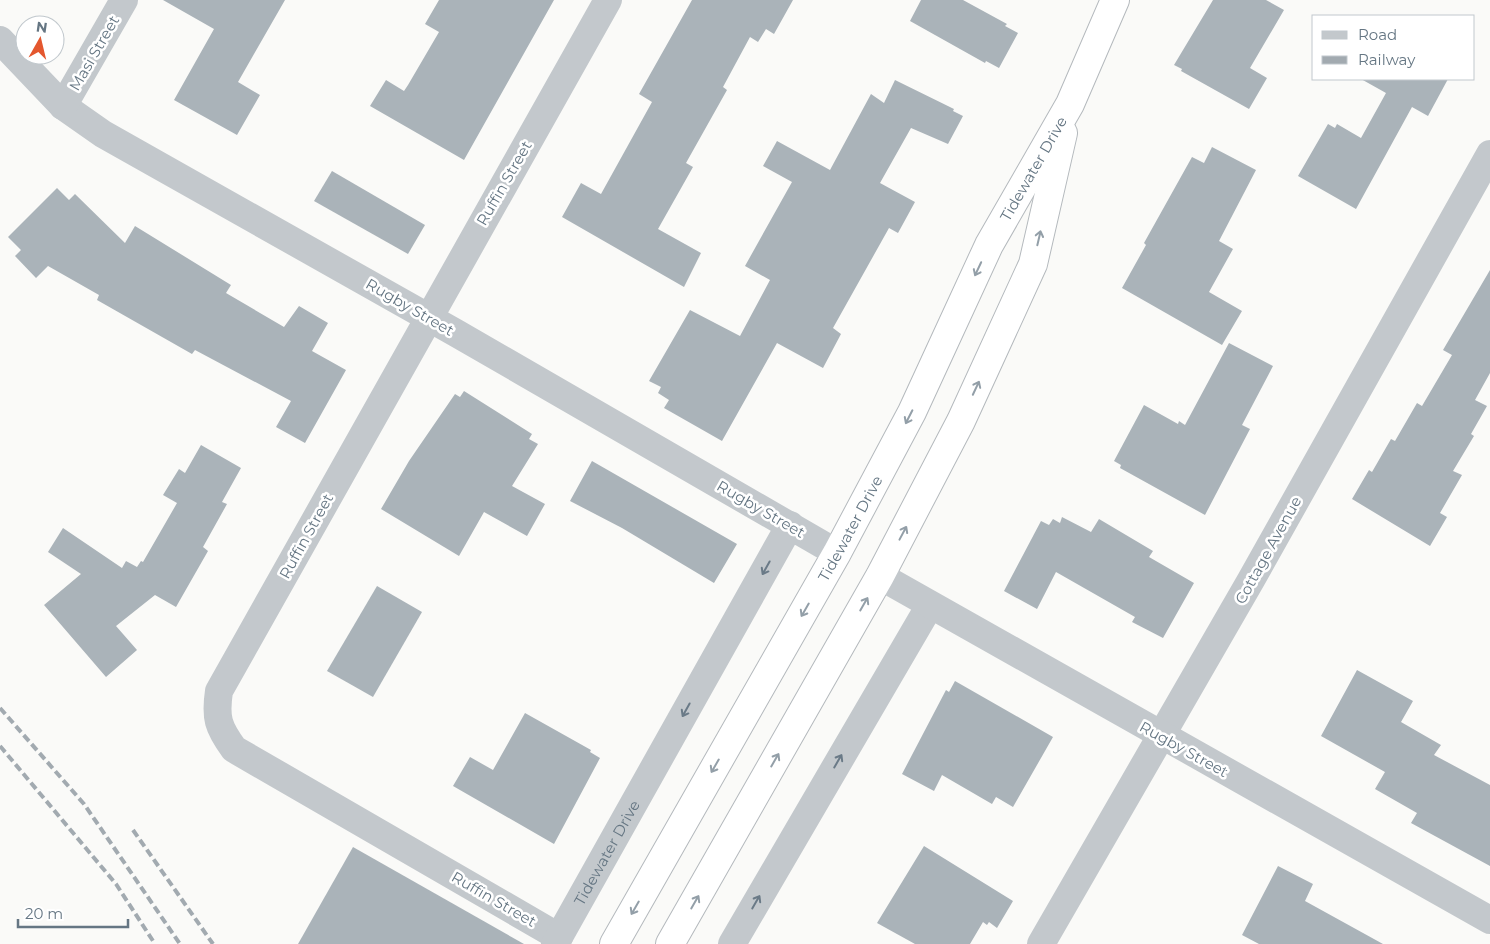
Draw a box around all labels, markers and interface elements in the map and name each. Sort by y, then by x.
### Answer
street label: Masi Street [65,12,123,94]
north arrow [15,15,65,65]
legend [1312,15,1475,80]
text: N [35,17,49,37]
text: Road [1358,25,1397,44]
text: Railway [1358,50,1416,69]
street label: Tidewater Drive [995,113,1071,224]
street label: Ruffin Street [472,137,536,229]
one-way arrow [1035,231,1044,247]
one-way arrow [973,261,982,276]
street label: Rugby Street [363,274,457,340]
one-way arrow [972,381,982,396]
one-way arrow [904,409,914,424]
street label: Tidewater Drive [813,472,886,585]
street label: Rugby Street [714,476,808,542]
street label: Ruffin Street [275,490,337,582]
street label: Cottage Avenue [1231,493,1305,607]
one-way arrow [898,525,908,540]
one-way arrow [761,560,770,575]
one-way arrow [860,597,869,612]
one-way arrow [799,602,809,617]
one-way arrow [681,702,691,716]
street label: Rugby Street [1136,717,1232,781]
one-way arrow [770,753,780,768]
one-way arrow [834,755,844,769]
one-way arrow [710,759,720,773]
street label: Tidewater Drive [569,796,643,908]
street label: Ruffin Street [448,867,540,931]
one-way arrow [690,895,700,909]
one-way arrow [752,895,762,909]
scale bar [18,896,128,928]
one-way arrow [630,900,640,915]
text: 20 m [25,904,63,923]

